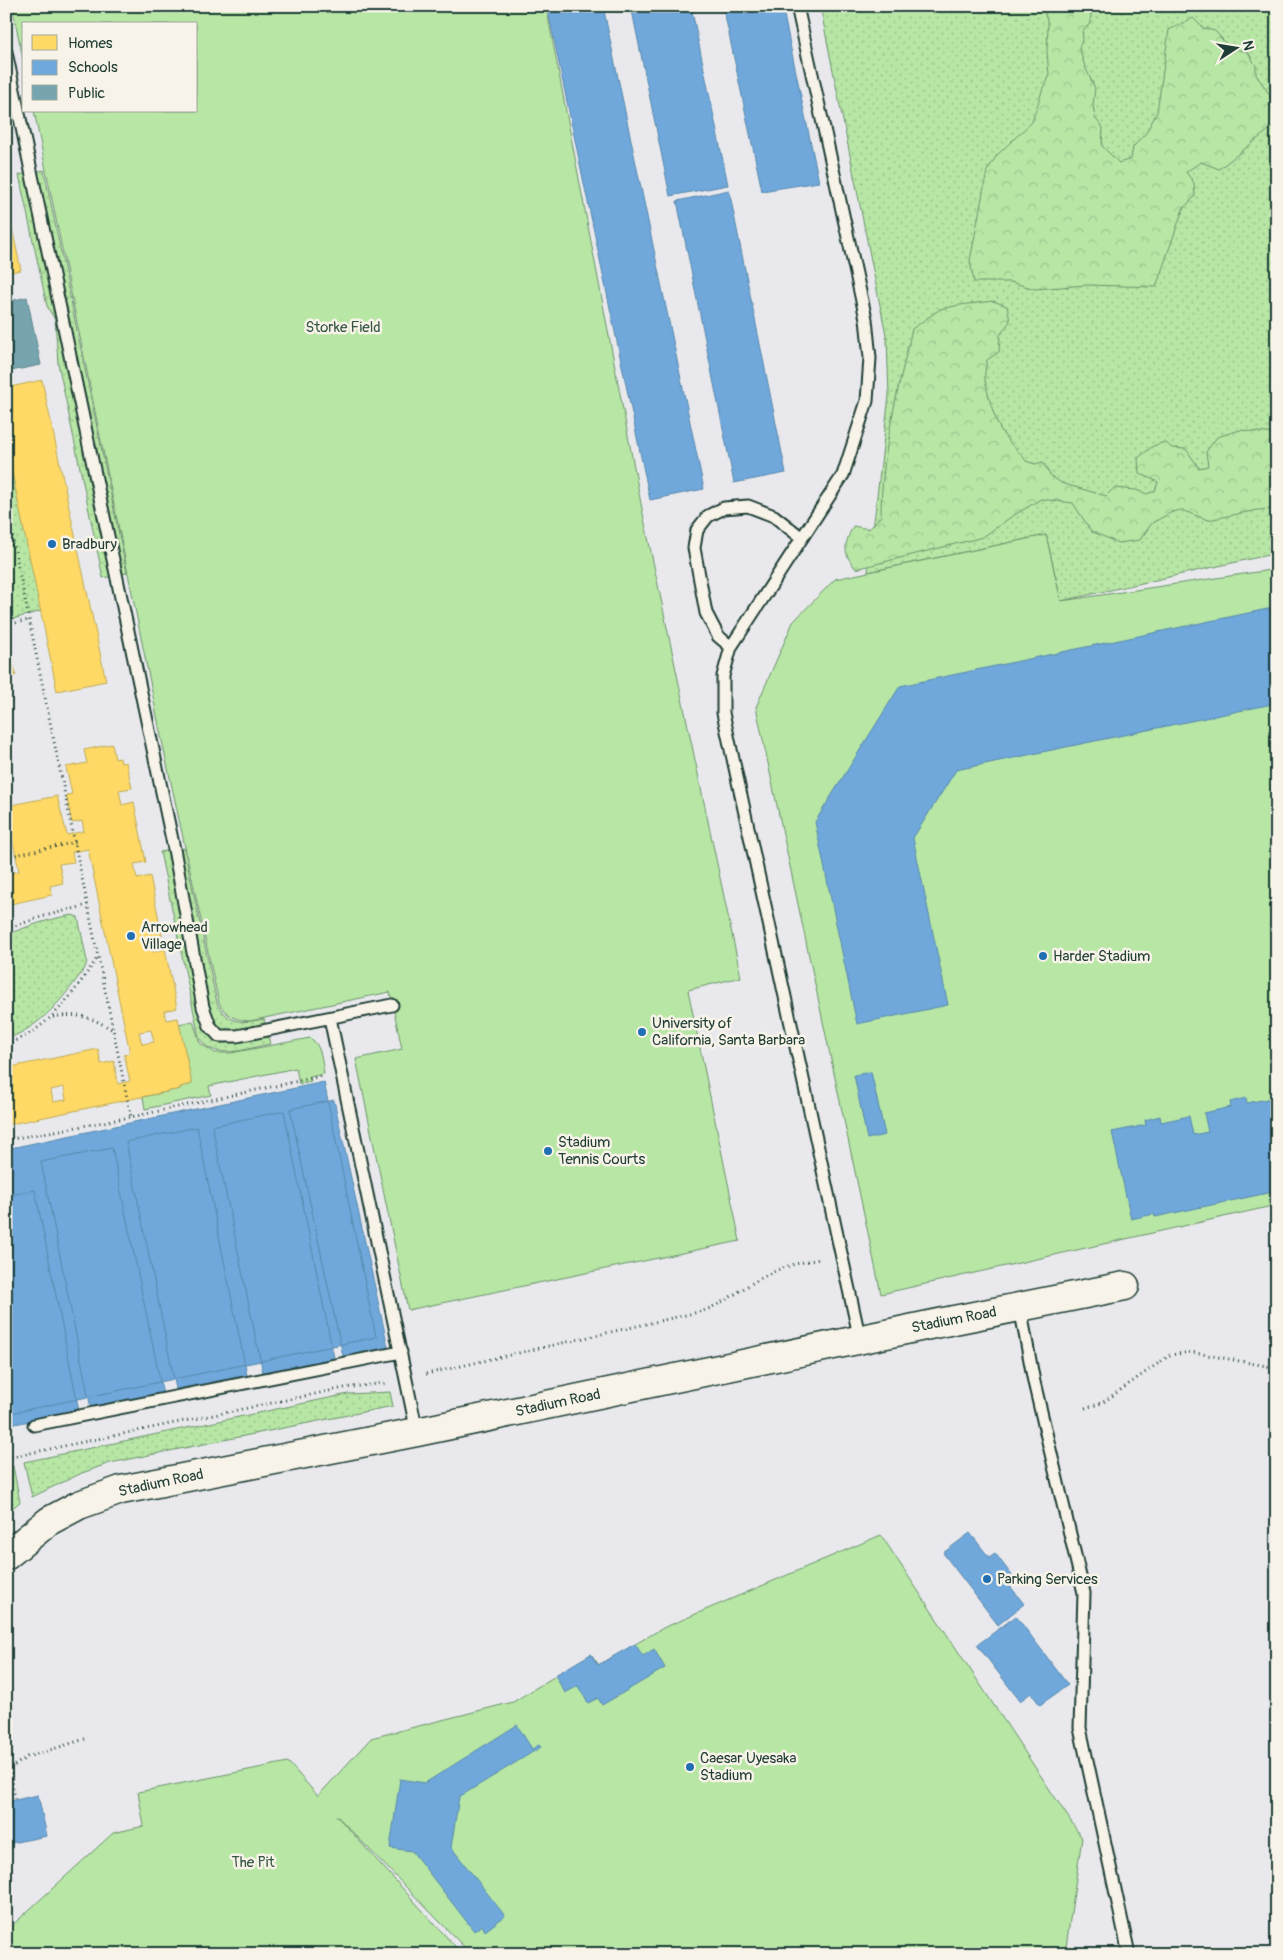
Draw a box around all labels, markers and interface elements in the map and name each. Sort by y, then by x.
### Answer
legend [22,22,198,112]
north arrow [1210,22,1260,72]
text: Homes [68,34,113,53]
text: N [1239,39,1258,52]
text: Schools [68,58,118,77]
text: Public [68,84,105,103]
park label: Storke Field [305,318,381,337]
place label: Bradbury [62,535,117,554]
marker: Bradbury [46,538,58,550]
place label: Arrowhead Village [141,918,208,954]
marker: Arrowhead Village [125,930,137,942]
place label: Harder Stadium [1053,947,1150,966]
marker: Harder Stadium [1037,950,1049,962]
place label: University of California, Santa Barbara [652,1014,805,1050]
marker: University of California, Santa Barbara [636,1026,648,1038]
place label: Stadium Tennis Courts [558,1133,645,1169]
marker: Stadium Tennis Courts [542,1145,554,1157]
street label: Stadium Road [910,1302,998,1338]
street label: Stadium Road [514,1385,602,1421]
street label: Stadium Road [117,1465,205,1501]
place label: Parking Services [997,1570,1098,1589]
marker: Parking Services [981,1573,993,1585]
place label: Caesar Uyesaka Stadium [700,1749,796,1785]
marker: Caesar Uyesaka Stadium [684,1761,696,1773]
park label: The Pit [231,1853,275,1872]

